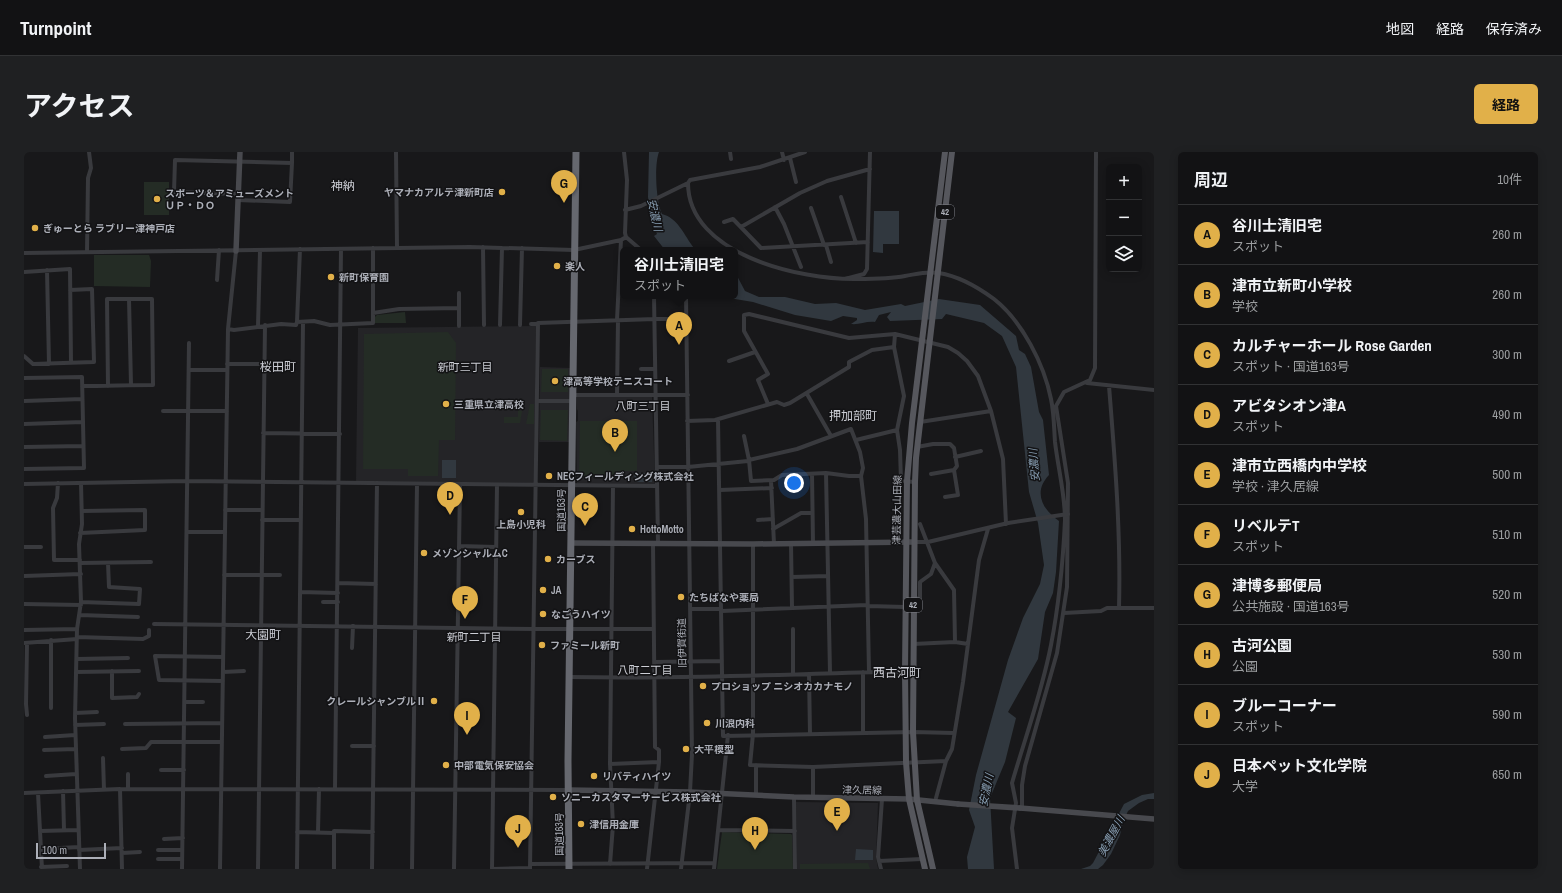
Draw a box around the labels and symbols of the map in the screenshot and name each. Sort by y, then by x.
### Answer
pin: G [551,170,577,203]
district label: 神納 [331,178,355,194]
place label: ヤマナカアルテ津新町店 [384,186,494,199]
place label: スポーツ＆アミューズメント ＵＰ・ＤＯ [165,187,294,212]
marker: ヤマナカアルテ津新町店 [497,187,507,197]
marker: スポーツ＆アミューズメント ＵＰ・ＤＯ [152,194,162,204]
water label: 安濃川 [644,197,666,234]
road number: 42 [936,205,954,219]
place label: ぎゅーとら ラブリー津神戸店 [43,222,175,235]
marker: ぎゅーとら ラブリー津神戸店 [30,223,40,233]
place label: 楽人 [565,260,585,273]
marker: 楽人 [552,261,562,271]
place label: 新町保育園 [339,271,389,284]
marker: 新町保育園 [326,272,336,282]
pin: A [666,312,692,345]
district label: 桜田町 [260,359,296,375]
district label: 新町三丁目 [438,360,493,374]
place label: 津高等学校テニスコート [563,375,673,388]
marker: 津高等学校テニスコート [550,376,560,386]
place label: 三重県立津高校 [454,398,524,411]
marker: 三重県立津高校 [441,399,451,409]
district label: 八町三丁目 [616,399,671,413]
district label: 押加部町 [829,408,877,424]
pin: B [602,419,628,452]
water label: 安濃川 [1026,447,1042,482]
place label: NECフィールディング株式会社 [557,470,694,483]
marker: NECフィールディング株式会社 [544,471,554,481]
your location [784,473,804,493]
street label: 津芸濃大山田線 [890,475,904,545]
pin: D [437,482,463,515]
street label: 国道163号 [555,488,568,532]
pin: C [572,493,598,526]
marker: 上島小児科 [516,507,526,517]
place label: 上島小児科 [496,518,546,531]
place label: HottoMotto [640,523,684,536]
marker: HottoMotto [627,524,637,534]
place label: メゾンシャルムC [432,547,508,560]
marker: メゾンシャルムC [419,548,429,558]
place label: カーブス [556,553,595,566]
marker: カーブス [543,554,553,564]
place label: JA [551,584,562,597]
marker: JA [538,585,548,595]
pin: F [452,586,478,619]
place label: たちばなや薬局 [689,591,759,604]
marker: たちばなや薬局 [676,592,686,602]
road number: 42 [904,598,922,612]
place label: なごうハイツ [551,608,611,621]
marker: なごうハイツ [538,609,548,619]
street label: 旧伊賀街道 [675,618,689,668]
district label: 大園町 [245,627,281,643]
district label: 新町二丁目 [447,630,502,644]
place label: ファミール新町 [550,639,620,652]
marker: ファミール新町 [537,640,547,650]
district label: 八町二丁目 [618,663,673,677]
district label: 西古河町 [873,665,921,681]
place label: プロショップ ニシオカカナモノ [711,680,853,693]
marker: プロショップ ニシオカカナモノ [698,681,708,691]
place label: クレールシャンブルⅡ [326,695,426,708]
marker: クレールシャンブルⅡ [429,696,439,706]
pin: I [454,702,480,735]
place label: 川浪内科 [715,717,755,730]
marker: 川浪内科 [702,718,712,728]
place label: 大平模型 [694,743,734,756]
marker: 大平模型 [681,744,691,754]
place label: 中部電気保安協会 [454,759,534,772]
marker: 中部電気保安協会 [441,760,451,770]
place label: リバティハイツ [602,770,671,783]
marker: リバティハイツ [589,771,599,781]
water label: 安濃川 [976,771,996,808]
street label: 津久居線 [842,783,882,797]
place label: ソニーカスタマーサービス株式会社 [561,791,722,804]
marker: ソニーカスタマーサービス株式会社 [548,792,558,802]
pin: E [824,798,850,831]
street label: 国道163号 [553,812,566,856]
water label: 美濃屋川 [1094,812,1128,859]
pin: J [505,815,531,848]
pin: H [742,817,768,850]
place label: 津信用金庫 [589,818,639,831]
marker: 津信用金庫 [576,819,586,829]
scale bar [36,841,106,860]

